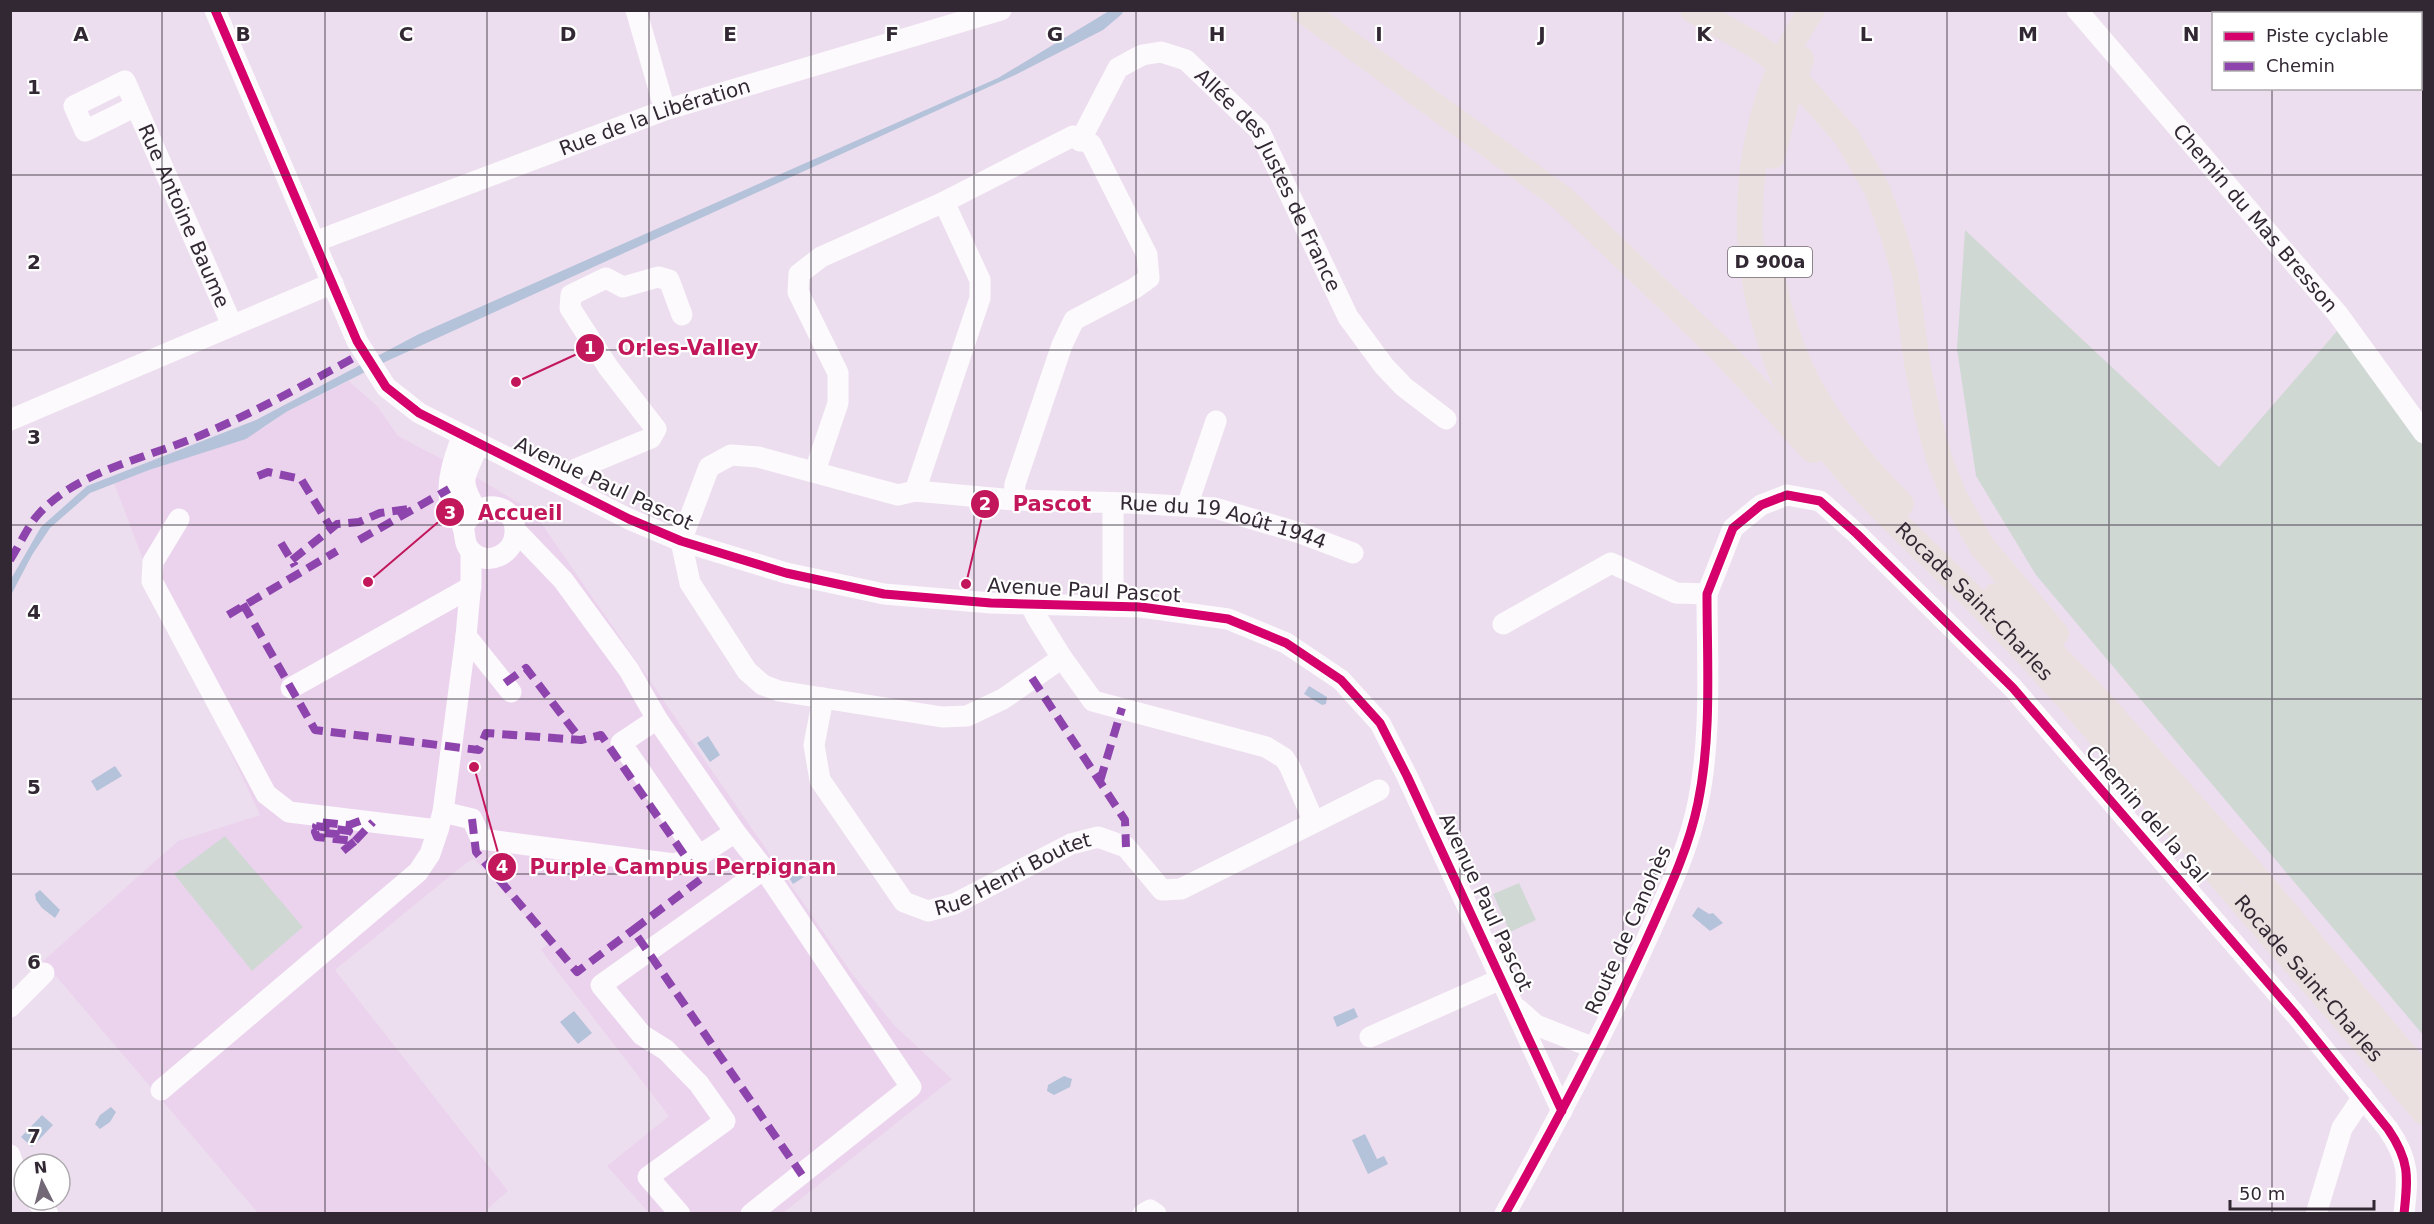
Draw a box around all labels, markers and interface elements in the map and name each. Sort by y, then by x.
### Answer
legend [2212,12,2422,90]
text: A [73,22,89,46]
text: B [235,22,251,46]
text: C [399,22,413,46]
text: D [560,22,576,46]
text: E [723,22,737,46]
text: F [885,22,899,46]
text: G [1047,22,1063,46]
text: H [1209,22,1225,46]
text: I [1375,22,1383,46]
text: J [1536,22,1546,46]
text: K [1696,22,1713,46]
text: L [1860,22,1873,46]
text: M [2018,22,2038,46]
text: N [2183,22,2199,46]
text: Piste cyclable [2266,25,2389,46]
text: Chemin [2266,55,2335,76]
street label: Allée des Justes de France [1190,63,1346,295]
street label: Rue de la Libération [556,73,753,161]
text: 1 [27,75,41,99]
street label: Chemin du Mas Bresson [2168,119,2343,317]
street label: Rue Antoine Baume [133,120,235,311]
road number: D 900a [1728,247,1812,277]
text: 2 [27,250,41,274]
callout: Orles-Valley [575,329,770,368]
text: Orles-Valley [618,336,759,360]
text: 1 [584,337,596,358]
text: 3 [27,425,41,449]
street label: Avenue Paul Pascot [511,431,697,535]
callout: Pascot [970,484,1103,523]
street label: Rue du 19 Août 1944 [1119,491,1330,554]
text: Pascot [1013,492,1091,516]
callout: Accueil [435,493,574,532]
text: 2 [979,493,991,514]
text: Accueil [478,501,562,525]
text: 3 [444,502,456,523]
street label: Rocade Saint-Charles [1890,517,2058,686]
street label: Avenue Paul Pascot [987,573,1181,607]
text: 4 [27,600,41,624]
street label: Chemin del la Sal [2081,740,2213,888]
text: 5 [27,775,41,799]
street label: Avenue Paul Pascot [1434,809,1538,995]
street label: Rue Henri Boutet [932,827,1094,921]
street label: Route de Canohès [1580,842,1676,1018]
callout: Purple Campus Perpignan [487,847,848,886]
text: Purple Campus Perpignan [529,855,837,879]
text: 4 [496,856,508,877]
street label: Rocade Saint-Charles [2229,890,2388,1067]
text: 6 [27,950,41,974]
text: 7 [27,1124,41,1148]
north arrow [12,1152,72,1212]
text: N [33,1157,48,1178]
scale bar [2230,1173,2374,1211]
text: 50 m [2239,1183,2285,1204]

